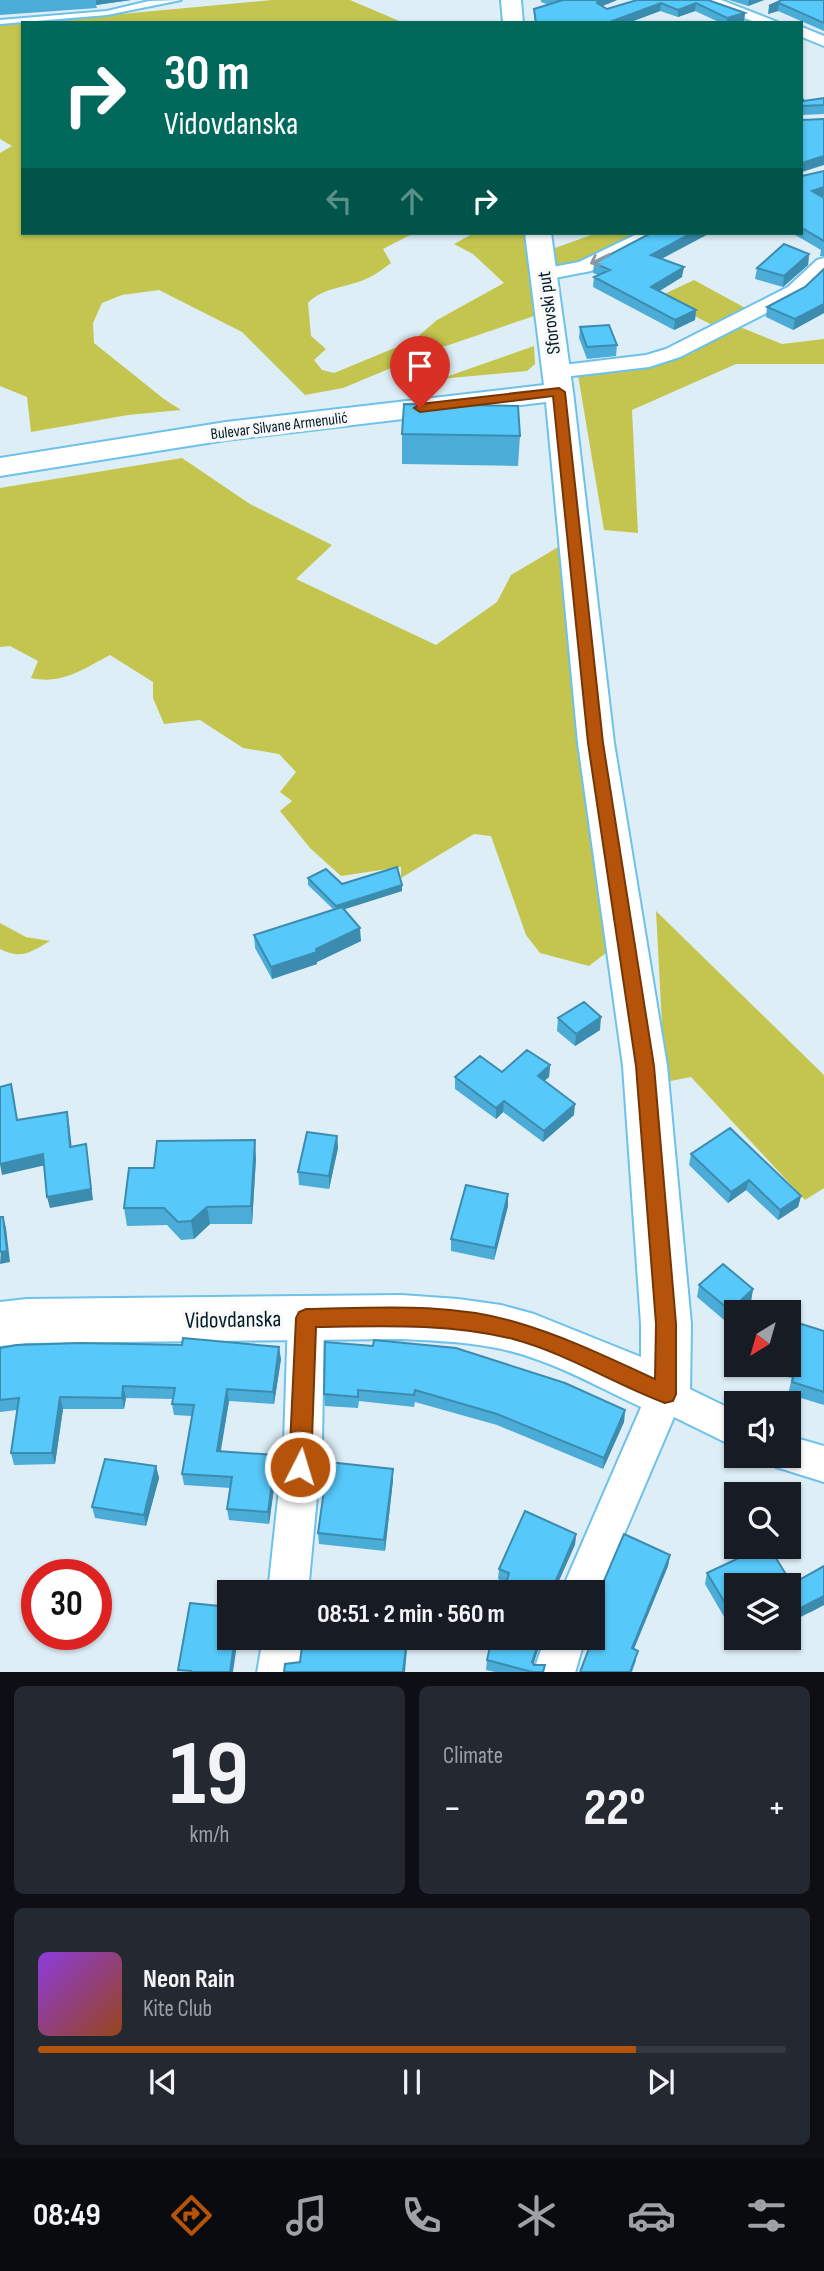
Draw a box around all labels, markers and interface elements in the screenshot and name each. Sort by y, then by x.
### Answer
text: 30 m [164,45,249,104]
icon: right [49,49,140,140]
text: Vidovdanska [164,105,298,144]
icon: left [320,182,358,220]
icon: ahead [393,182,431,220]
icon: right [466,182,504,220]
one-way arrow [590,253,611,266]
street label: Sforovski put [533,270,566,356]
pin [390,336,450,408]
icon: arrive [401,347,439,385]
street label: Bulevar Silvane Armenulić [210,409,349,444]
north arrow [724,1300,802,1377]
map controls [724,1300,801,1650]
street label: Vidovdanska [185,1305,282,1335]
button: sound [724,1391,801,1468]
position arrow [263,1430,337,1504]
button: search [724,1482,801,1559]
speed limit sign: 30 [21,1559,112,1650]
button: layers [724,1573,801,1650]
text: 08:51 · 2 min · 560 m [317,1599,505,1630]
text: 19 [170,1721,249,1830]
text: Climate [443,1742,503,1770]
text: 22° [583,1777,646,1840]
text: − [443,1786,462,1831]
text: + [767,1786,786,1831]
text: km/h [190,1821,229,1849]
text: Neon Rain [143,1964,235,1995]
text: Kite Club [143,1995,212,2023]
icon: previous [144,2063,182,2101]
icon: pause [393,2063,431,2101]
icon: next [642,2063,680,2101]
icon: directions [167,2191,216,2240]
icon: music [282,2191,331,2240]
icon: phone [397,2191,446,2240]
icon: climate [512,2191,561,2240]
icon: car [627,2191,676,2240]
icon: filters [742,2191,791,2240]
text: 08:49 [33,2196,101,2235]

